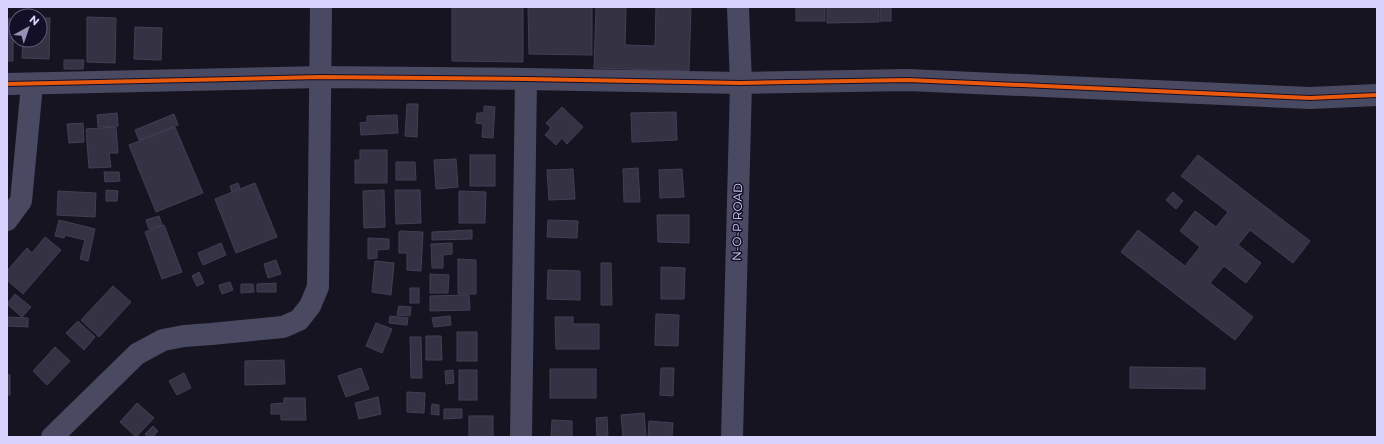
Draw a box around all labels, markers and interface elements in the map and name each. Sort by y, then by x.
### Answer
north arrow [8,8,48,48]
text: N [27,12,42,29]
street label: N-O-P ROAD [729,183,745,261]

